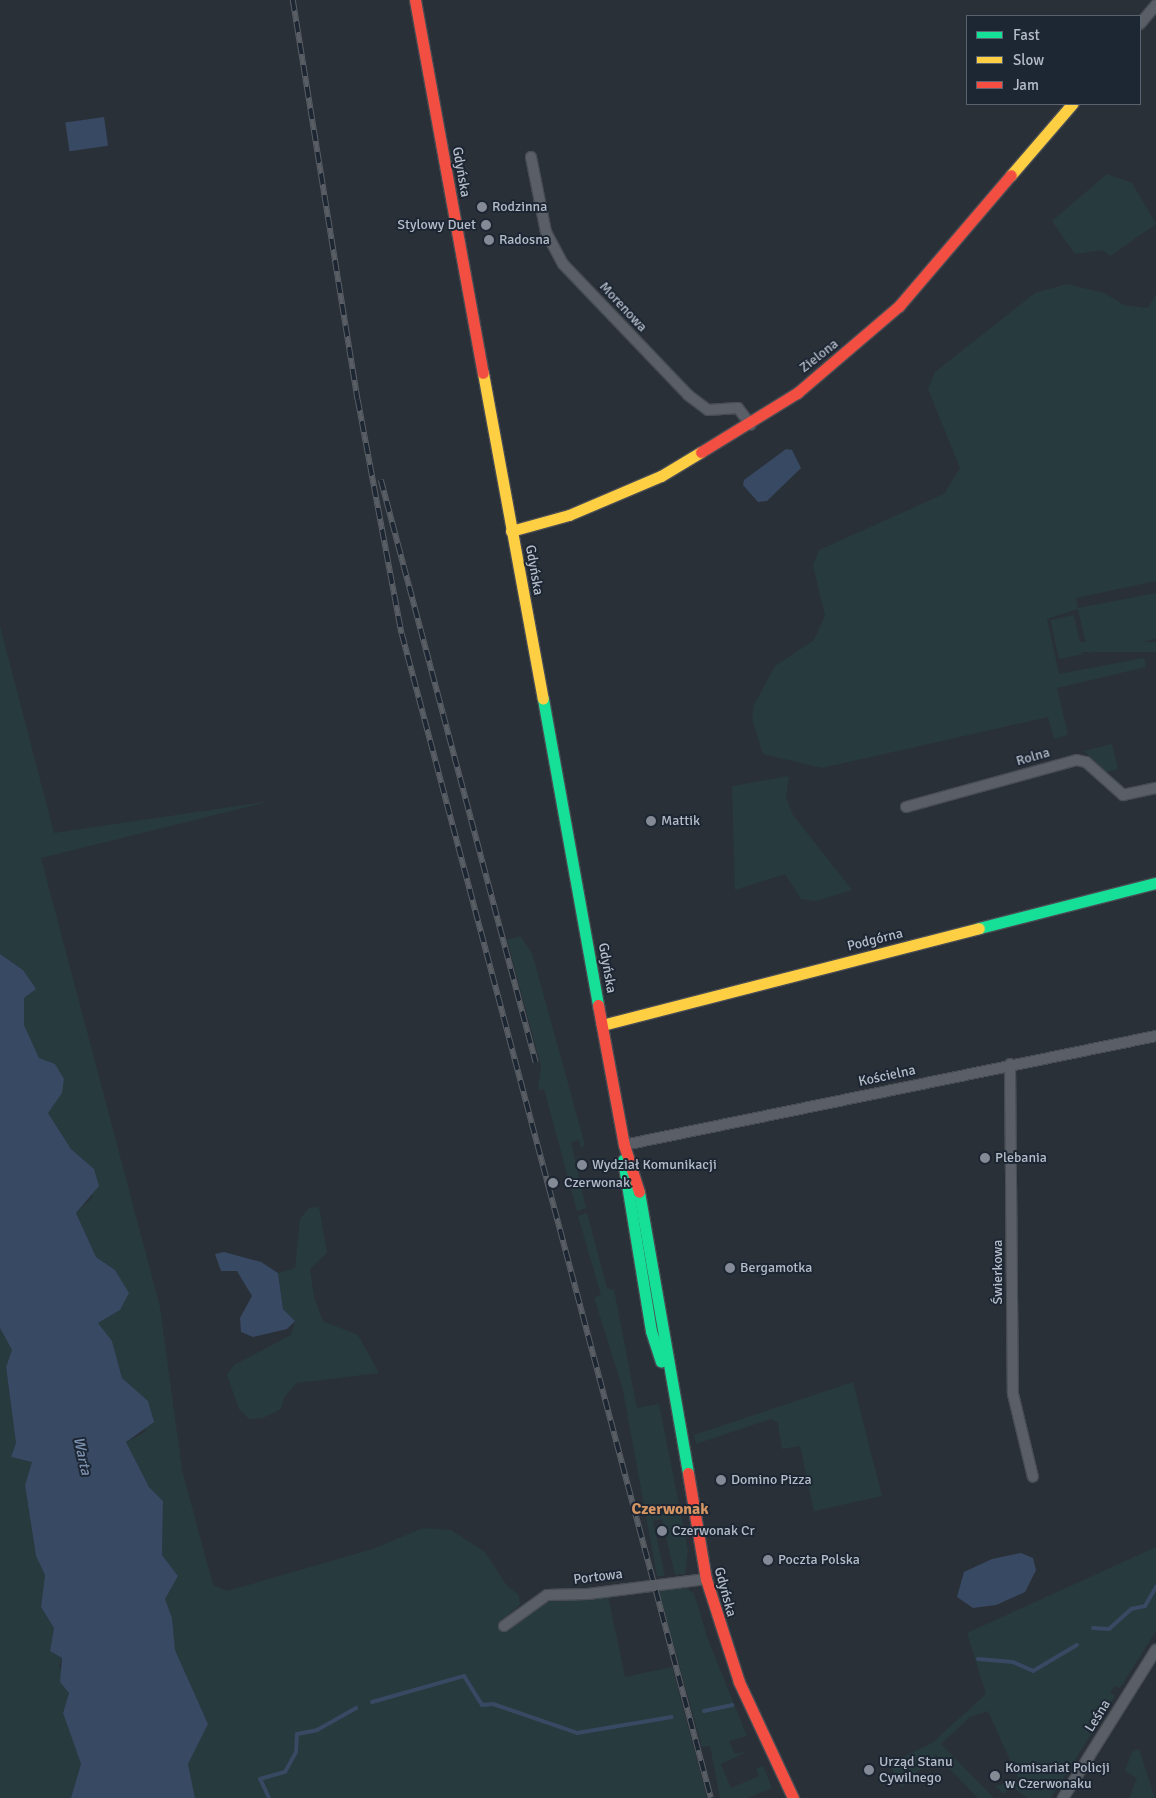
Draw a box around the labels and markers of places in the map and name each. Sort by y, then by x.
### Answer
place label: Rodzinna [492,199,547,215]
marker: Rodzinna [476,201,488,213]
place label: Stylowy Duet [397,217,476,233]
marker: Stylowy Duet [480,219,492,231]
place label: Radosna [499,232,550,248]
marker: Radosna [483,234,495,246]
place label: Mattik [661,813,700,829]
marker: Mattik [645,815,657,827]
place label: Plebania [995,1150,1047,1166]
marker: Plebania [979,1152,991,1164]
place label: Wydział Komunikacji [592,1157,717,1173]
marker: Wydział Komunikacji [576,1159,588,1171]
place label: Czerwonak [564,1175,630,1191]
marker: Czerwonak [546,1176,560,1190]
place label: Bergamotka [740,1260,812,1276]
marker: Bergamotka [724,1262,736,1274]
place label: Domino Pizza [731,1472,812,1488]
marker: Domino Pizza [715,1474,727,1486]
place label: Czerwonak Cr [672,1523,755,1539]
marker: Czerwonak Cr [656,1525,668,1537]
place label: Poczta Polska [778,1552,860,1568]
marker: Poczta Polska [762,1554,774,1566]
place label: Urząd Stanu Cywilnego [879,1754,953,1786]
place label: Komisariat Policji w Czerwonaku [1005,1760,1110,1792]
marker: Urząd Stanu Cywilnego [863,1764,875,1776]
marker: Komisariat Policji w Czerwonaku [989,1770,1001,1782]

